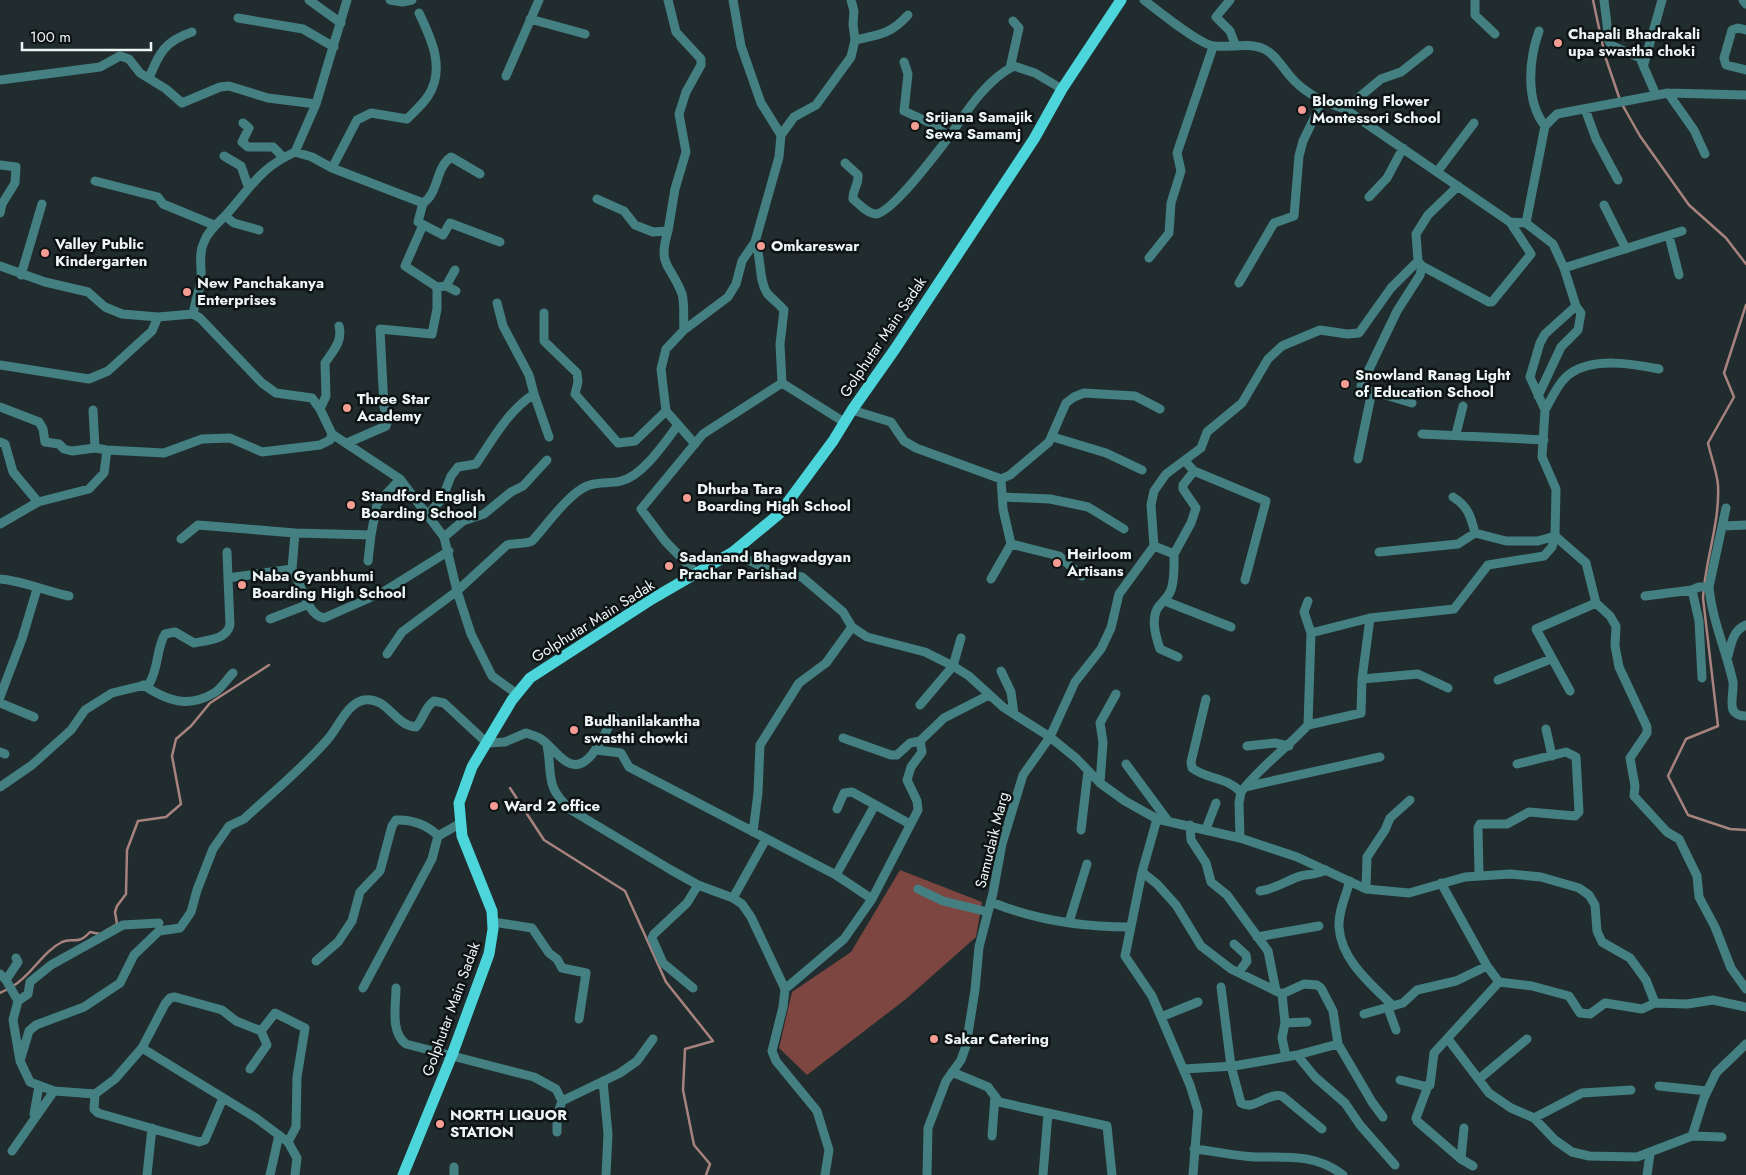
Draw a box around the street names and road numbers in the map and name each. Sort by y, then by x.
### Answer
street label: Golphutar Main Sadak [834,272,932,402]
street label: Golphutar Main Sadak [527,574,659,668]
street label: Samudaik Marg [969,789,1015,891]
street label: Golphutar Main Sadak [416,938,486,1079]

